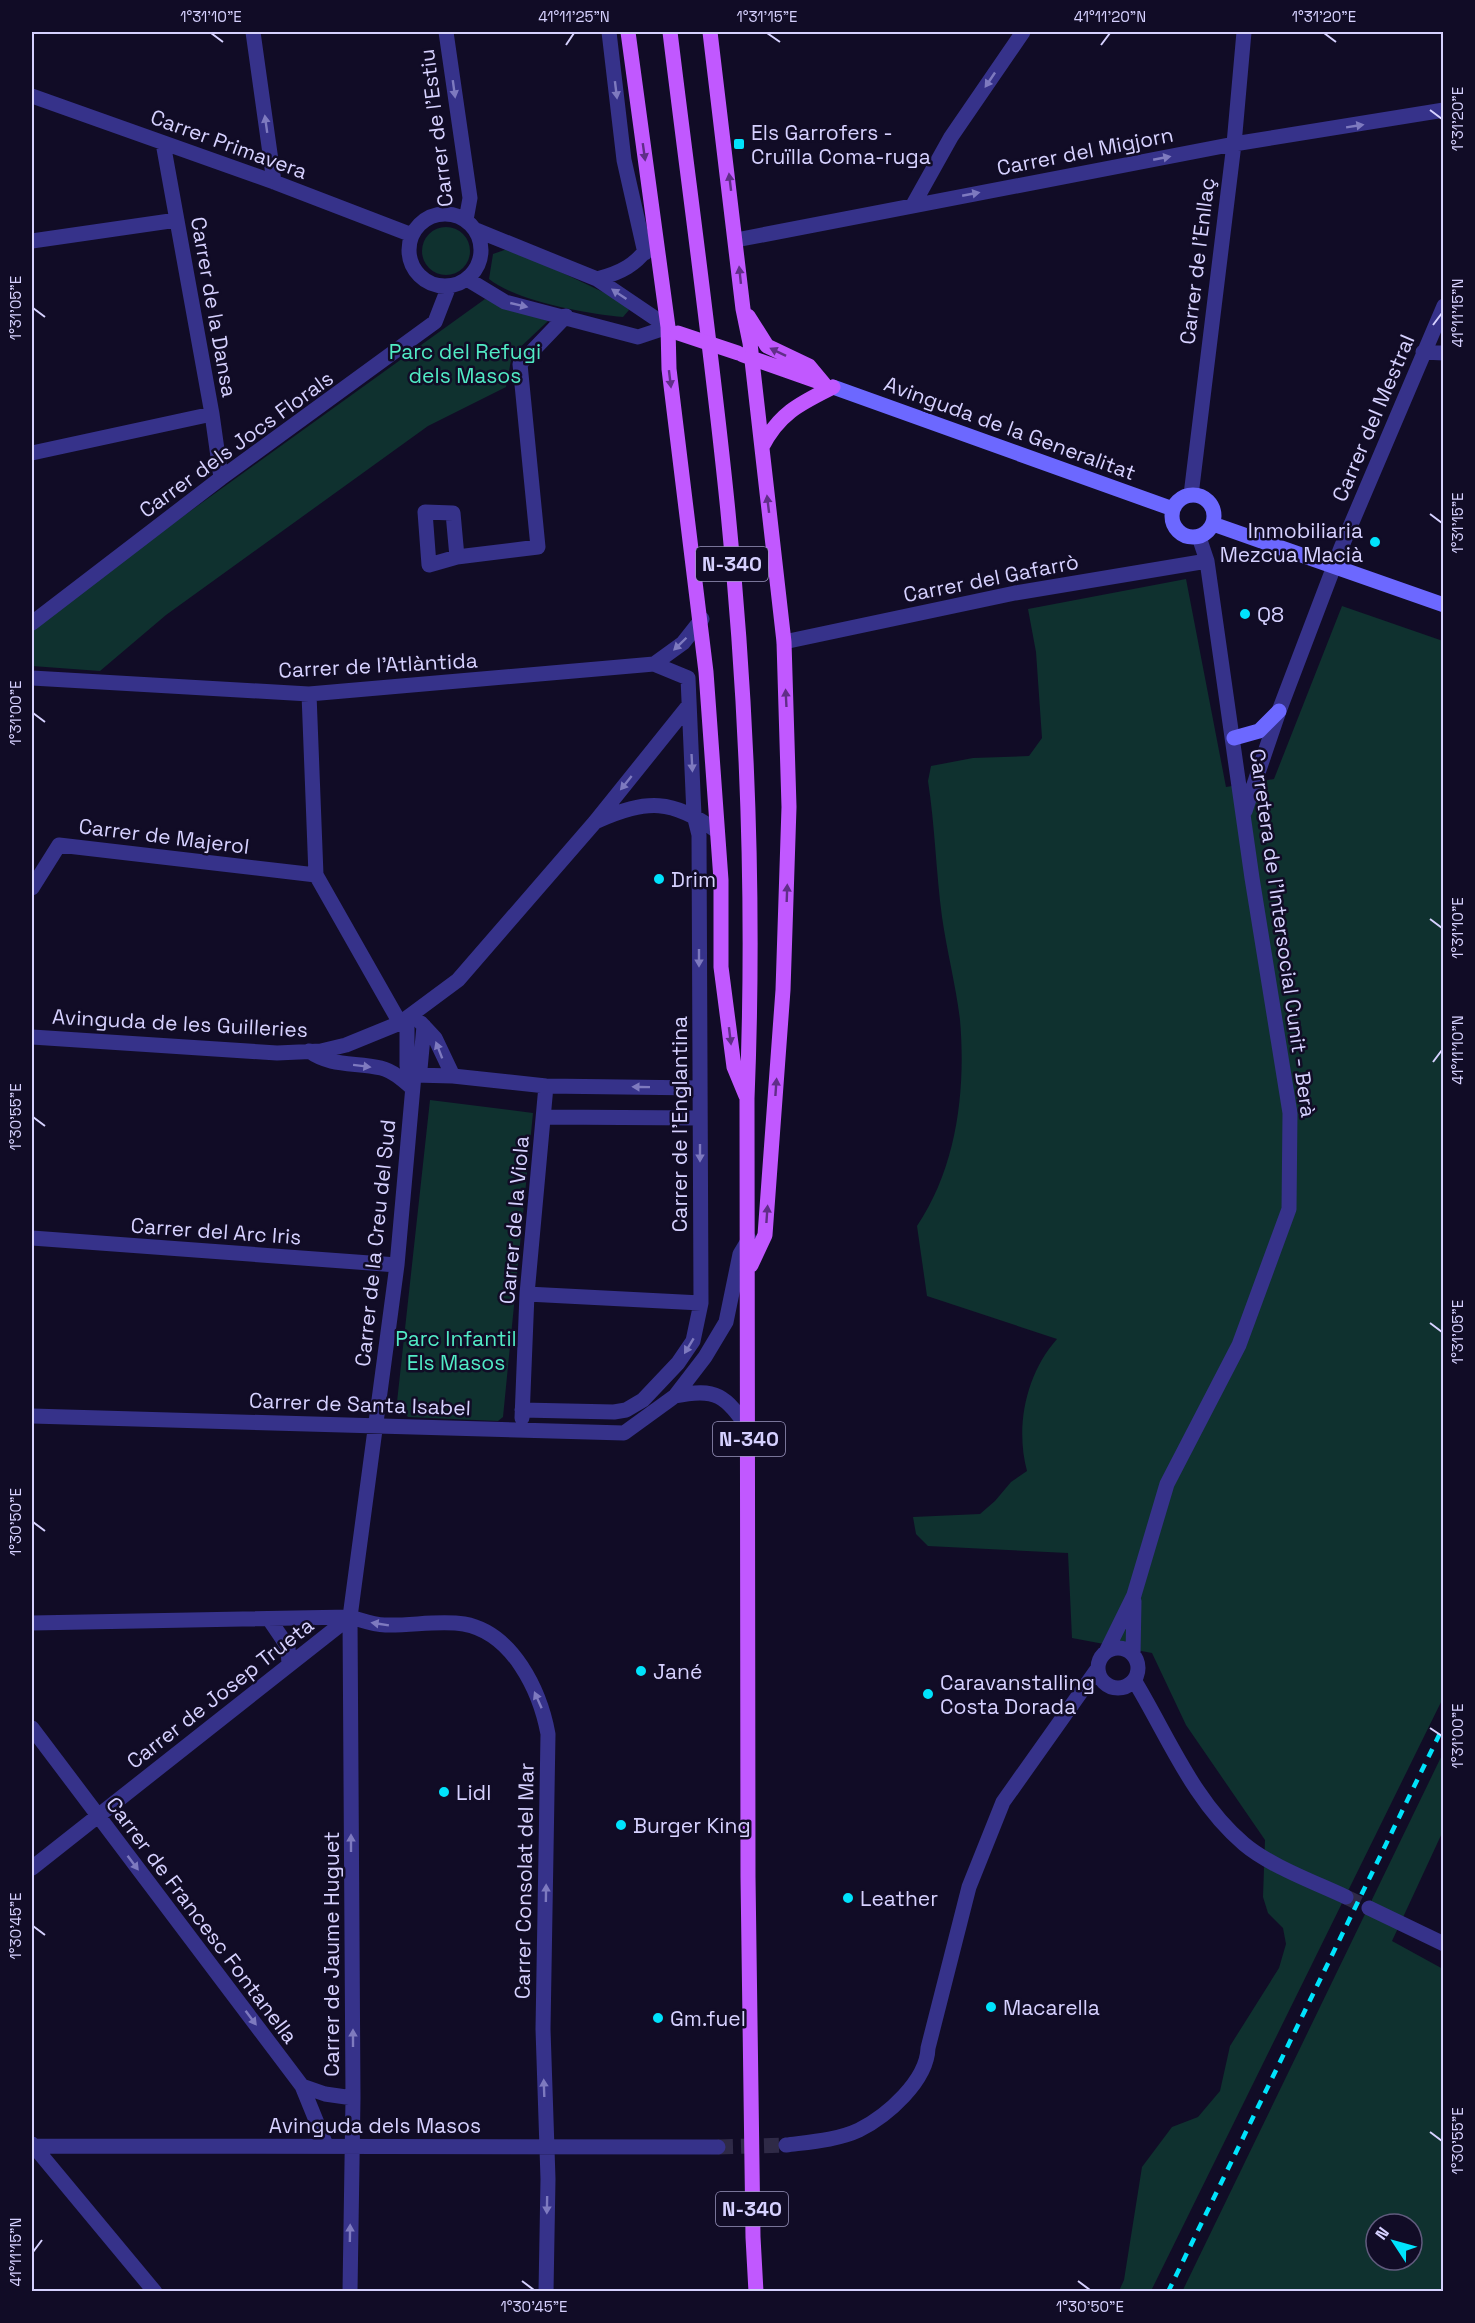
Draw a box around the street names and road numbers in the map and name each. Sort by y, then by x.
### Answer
street label: Carrer de l'Estiu [413,48,459,208]
street label: Carrer Primavera [147,103,311,185]
street label: Carrer del Migjorn [995,121,1175,181]
street label: Carrer de l'Enllaç [1173,176,1221,346]
street label: Carrer de la Dansa [185,215,243,399]
street label: Carrer del Mestral [1326,330,1420,506]
street label: Carrer dels Jocs Florals [134,364,338,524]
street label: Avinguda de la Generalitat [881,370,1139,486]
road number: N-340 [696,547,768,581]
street label: Carrer del Gafarrò [901,548,1081,608]
street label: Carrer de l'Atlàntida [278,646,478,684]
street label: Carretera de l'Intersocial Cunit - Berà [1244,747,1322,1119]
street label: Carrer de Majerol [77,812,251,860]
street label: Avinguda de les Guilleries [51,1003,309,1043]
street label: Carrer de l'Englantina [666,1016,693,1232]
street label: Carrer de la Creu del Sud [349,1118,401,1368]
street label: Carrer de la Viola [493,1135,535,1305]
street label: Carrer del Arc Iris [130,1212,302,1250]
street label: Carrer de Santa Isabel [249,1387,471,1421]
road number: N-340 [713,1422,785,1456]
street label: Carrer de Josep Trueta [121,1612,319,1774]
street label: Carrer Consolat del Mar [508,1763,540,1999]
street label: Carrer de Francesc Fontanella [100,1791,304,2049]
street label: Carrer de Jaume Huguet [318,1831,345,2077]
street label: Avinguda dels Masos [269,2112,481,2139]
road number: N-340 [716,2192,788,2226]

